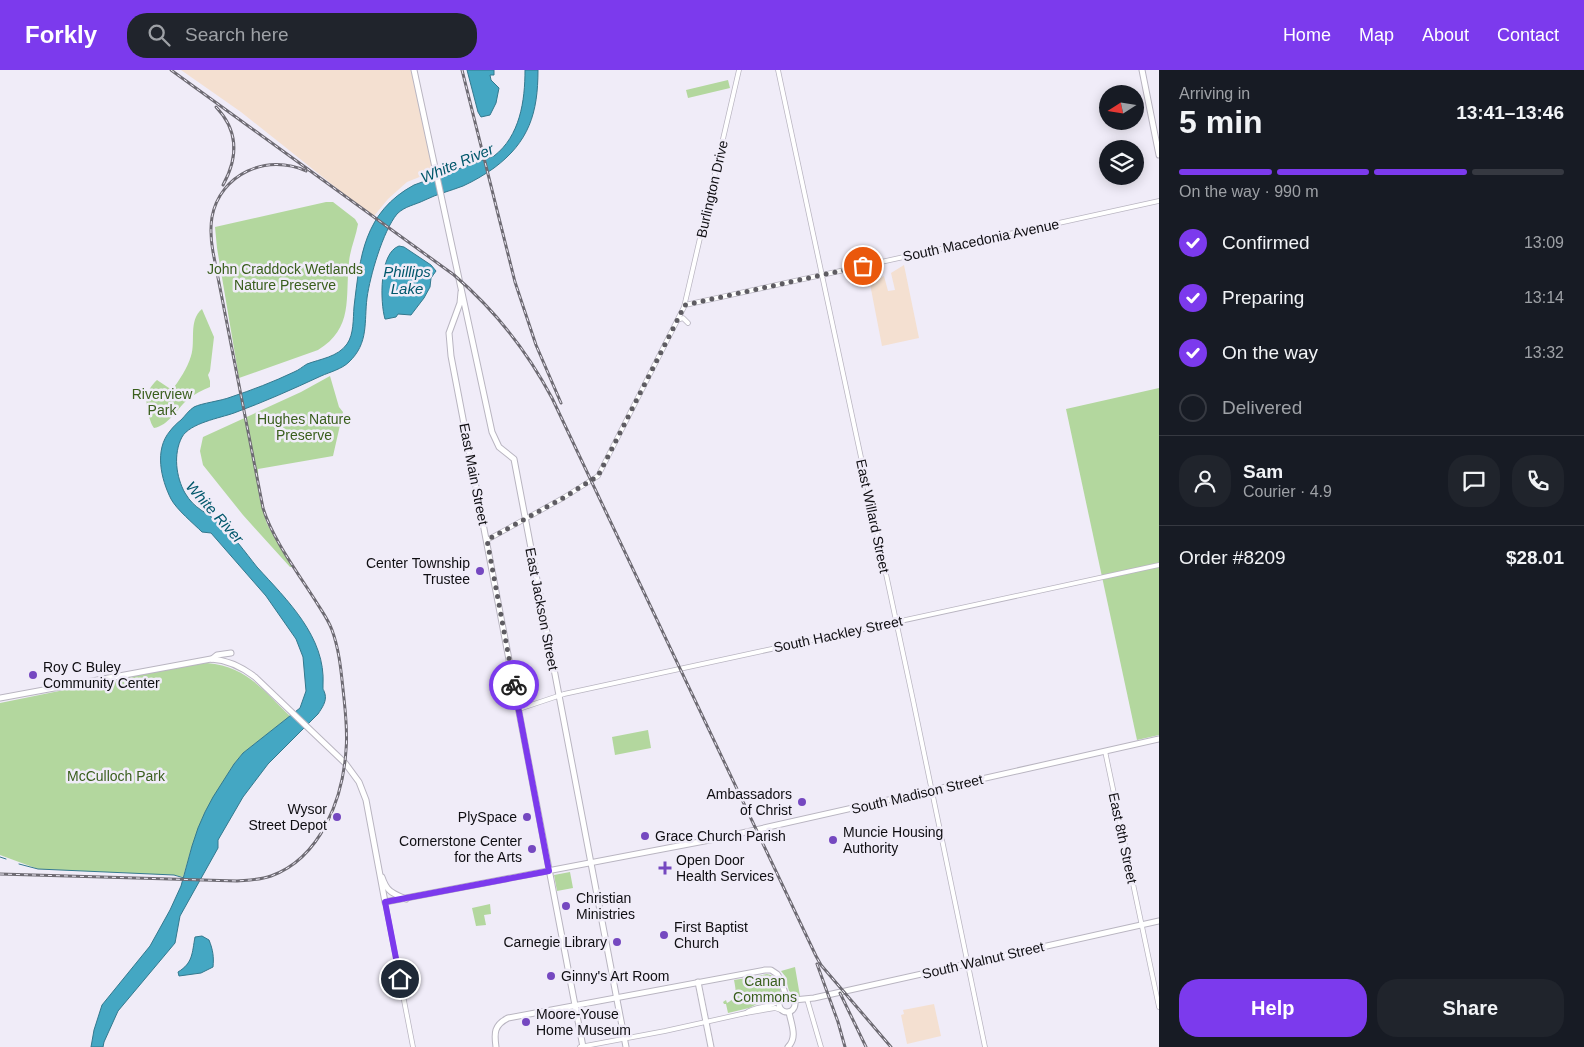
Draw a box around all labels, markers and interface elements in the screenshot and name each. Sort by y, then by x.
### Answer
search box [127,13,477,58]
text: Forkly [25,21,97,48]
icon: search [145,21,173,49]
text: Search here [185,24,289,45]
text: Home [1283,25,1331,45]
text: Map [1359,25,1394,45]
text: About [1422,25,1469,45]
text: Contact [1497,25,1559,45]
north arrow [1099,85,1144,130]
map controls [1099,85,1144,185]
text: Arriving in [1179,85,1250,102]
text: 13:41–13:46 [1456,102,1564,123]
text: 5 min [1179,104,1263,140]
street label: Burlington Drive [693,138,731,239]
water label: White River [418,140,497,186]
button: layers [1099,140,1144,185]
text: On the way · 990 m [1179,183,1319,200]
street label: South Macedonia Avenue [901,216,1061,264]
icon: check [1179,229,1207,257]
text: Confirmed [1222,232,1310,253]
text: 13:09 [1524,234,1564,251]
pin [842,245,884,287]
icon: bag [849,252,877,280]
park label: John Craddock Wetlands Nature Preserve [207,261,363,293]
water label: Phillips Lake [383,263,431,297]
icon: check [1179,284,1207,312]
text: Preparing [1222,287,1304,308]
text: 13:14 [1524,289,1564,306]
icon: check [1179,339,1207,367]
text: On the way [1222,342,1318,363]
text: 13:32 [1524,344,1564,361]
park label: Riverview Park [132,386,193,418]
text: Delivered [1222,397,1302,418]
park label: Hughes Nature Preserve [257,411,351,443]
street label: East Main Street [456,422,492,526]
button: person [1179,455,1231,507]
button: chat [1448,455,1500,507]
button: phone [1512,455,1564,507]
street label: East Willard Street [853,458,893,574]
text: Sam [1243,461,1283,482]
water label: White River [183,478,248,547]
text: Courier · 4.9 [1243,483,1332,500]
street label: East Jackson Street [522,546,562,672]
text: Order #8209 [1179,547,1286,568]
text: $28.01 [1506,547,1564,568]
place label: Center Township Trustee [366,555,470,587]
marker: Center Township Trustee [474,565,486,577]
street label: South Hackley Street [772,612,904,655]
place label: Roy C Buley Community Center [43,659,160,691]
courier [489,660,539,710]
marker: Roy C Buley Community Center [27,669,39,681]
icon: bike [500,671,528,699]
park label: McCulloch Park [67,768,166,784]
street label: South Madison Street [850,771,984,817]
place label: Ambassadors of Christ [706,786,792,818]
street label: East 8th Street [1106,791,1140,885]
marker: Ambassadors of Christ [796,796,808,808]
place label: Wysor Street Depot [248,801,327,833]
place label: PlySpace [458,809,517,825]
marker: Wysor Street Depot [331,811,343,823]
marker: PlySpace [521,811,533,823]
place label: Muncie Housing Authority [843,824,943,856]
place label: Grace Church Parish [655,828,786,844]
marker: Grace Church Parish [639,830,651,842]
place label: Cornerstone Center for the Arts [399,833,522,865]
marker: Muncie Housing Authority [827,834,839,846]
marker: Cornerstone Center for the Arts [526,843,538,855]
place label: Open Door Health Services [676,852,774,884]
marker: Open Door Health Services [658,861,672,875]
place label: Christian Ministries [576,890,635,922]
marker: Christian Ministries [560,900,572,912]
place label: First Baptist Church [674,919,748,951]
marker: First Baptist Church [658,929,670,941]
place label: Carnegie Library [504,934,607,950]
marker: Carnegie Library [611,936,623,948]
street label: South Walnut Street [920,938,1046,982]
pin [379,958,421,1000]
icon: home [386,965,414,993]
place label: Ginny's Art Room [561,968,670,984]
marker: Ginny's Art Room [545,970,557,982]
park label: Canan Commons [733,973,797,1005]
button: Help [1179,979,1367,1037]
button: Share [1377,979,1564,1037]
place label: Moore-Youse Home Museum [536,1006,631,1038]
marker: Moore-Youse Home Museum [520,1016,532,1028]

